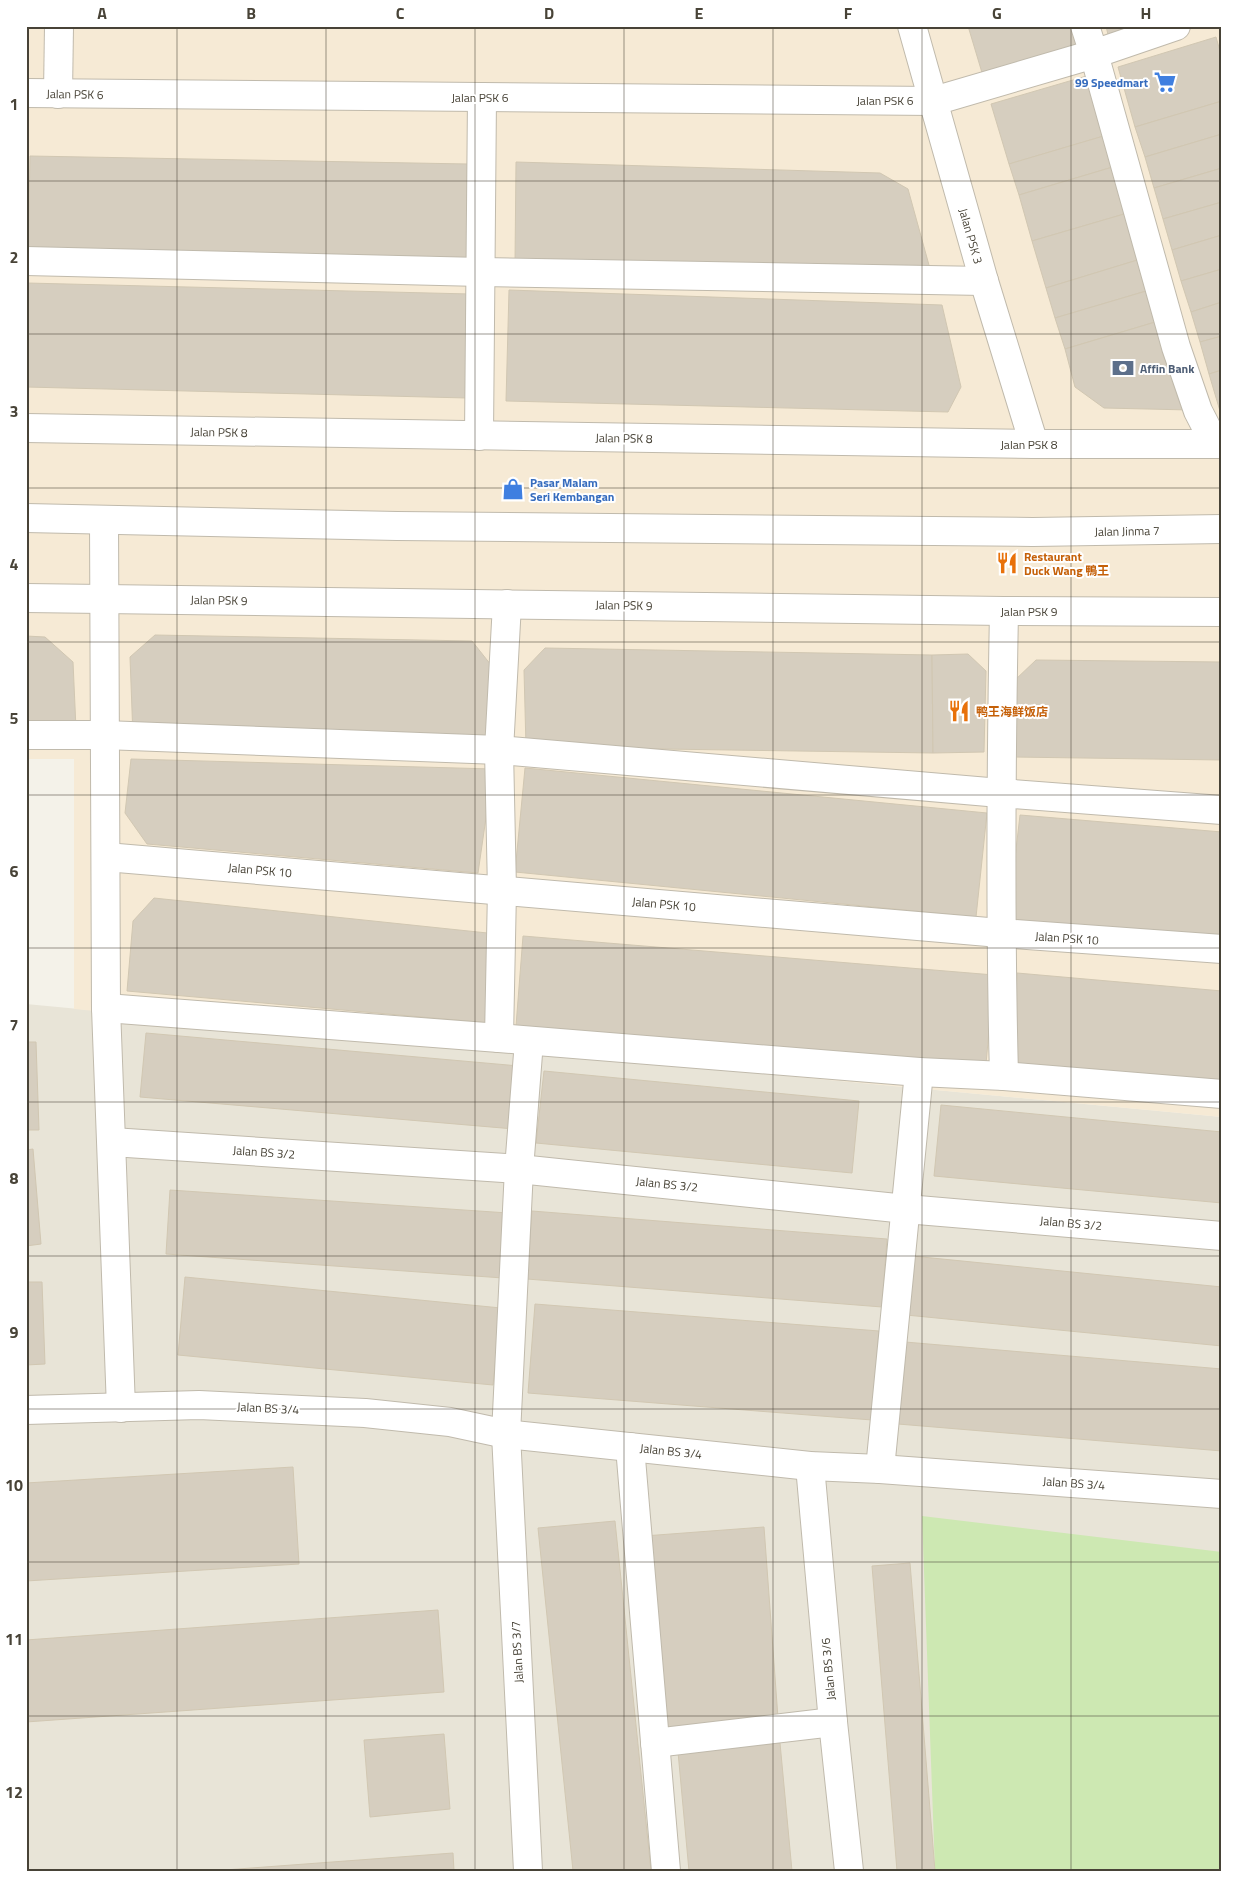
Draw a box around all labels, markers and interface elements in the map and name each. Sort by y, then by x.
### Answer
text: A [97,1,107,25]
text: B [246,1,256,25]
text: C [396,1,405,25]
text: D [544,1,554,25]
text: E [695,1,704,25]
text: F [844,1,853,25]
text: G [992,1,1002,25]
text: H [1141,1,1151,25]
supermarket icon: 99 Speedmart [1152,69,1178,95]
place label: 99 Speedmart [1075,73,1149,92]
street label: Jalan PSK 6 [46,84,104,104]
street label: Jalan PSK 6 [451,88,509,107]
street label: Jalan PSK 6 [856,91,914,110]
text: 1 [10,92,18,116]
street label: Jalan PSK 3 [954,206,988,266]
text: 2 [10,245,18,269]
bank icon: Affin Bank [1110,355,1136,381]
place label: Affin Bank [1140,359,1195,378]
text: 3 [10,399,18,423]
street label: Jalan PSK 8 [190,422,248,442]
street label: Jalan PSK 8 [595,428,653,448]
street label: Jalan PSK 8 [1000,435,1058,454]
place label: Pasar Malam Seri Kembangan [530,473,614,506]
shop icon: Pasar Malam Seri Kembangan [500,476,526,502]
street label: Jalan Jinma 7 [1094,521,1160,541]
place label: Restaurant Duck Wang 鴨王 [1024,547,1109,580]
restaurant icon: Restaurant Duck Wang 鴨王 [994,550,1020,576]
text: 4 [10,552,19,576]
street label: Jalan PSK 9 [190,590,248,610]
street label: Jalan PSK 9 [595,595,653,615]
street label: Jalan PSK 9 [1000,602,1058,621]
restaurant icon: 鸭王海鲜饭店 [946,698,972,724]
place label: 鸭王海鲜饭店 [976,702,1048,721]
text: 5 [10,706,19,730]
street label: Jalan PSK 10 [227,858,293,882]
text: 6 [10,859,19,883]
street label: Jalan PSK 10 [631,892,697,916]
street label: Jalan PSK 10 [1034,926,1100,950]
text: 7 [10,1013,18,1037]
street label: Jalan BS 3/2 [232,1140,296,1164]
text: 8 [10,1166,19,1190]
street label: Jalan BS 3/2 [635,1171,699,1197]
street label: Jalan BS 3/2 [1039,1211,1103,1235]
text: 9 [10,1320,19,1344]
street label: Jalan BS 3/4 [236,1397,300,1419]
street label: Jalan BS 3/4 [639,1438,703,1464]
street label: Jalan BS 3/4 [1042,1471,1106,1495]
text: 10 [5,1473,23,1497]
street label: Jalan BS 3/7 [506,1620,528,1684]
text: 11 [5,1627,23,1651]
street label: Jalan BS 3/6 [816,1637,840,1701]
text: 12 [5,1780,23,1804]

